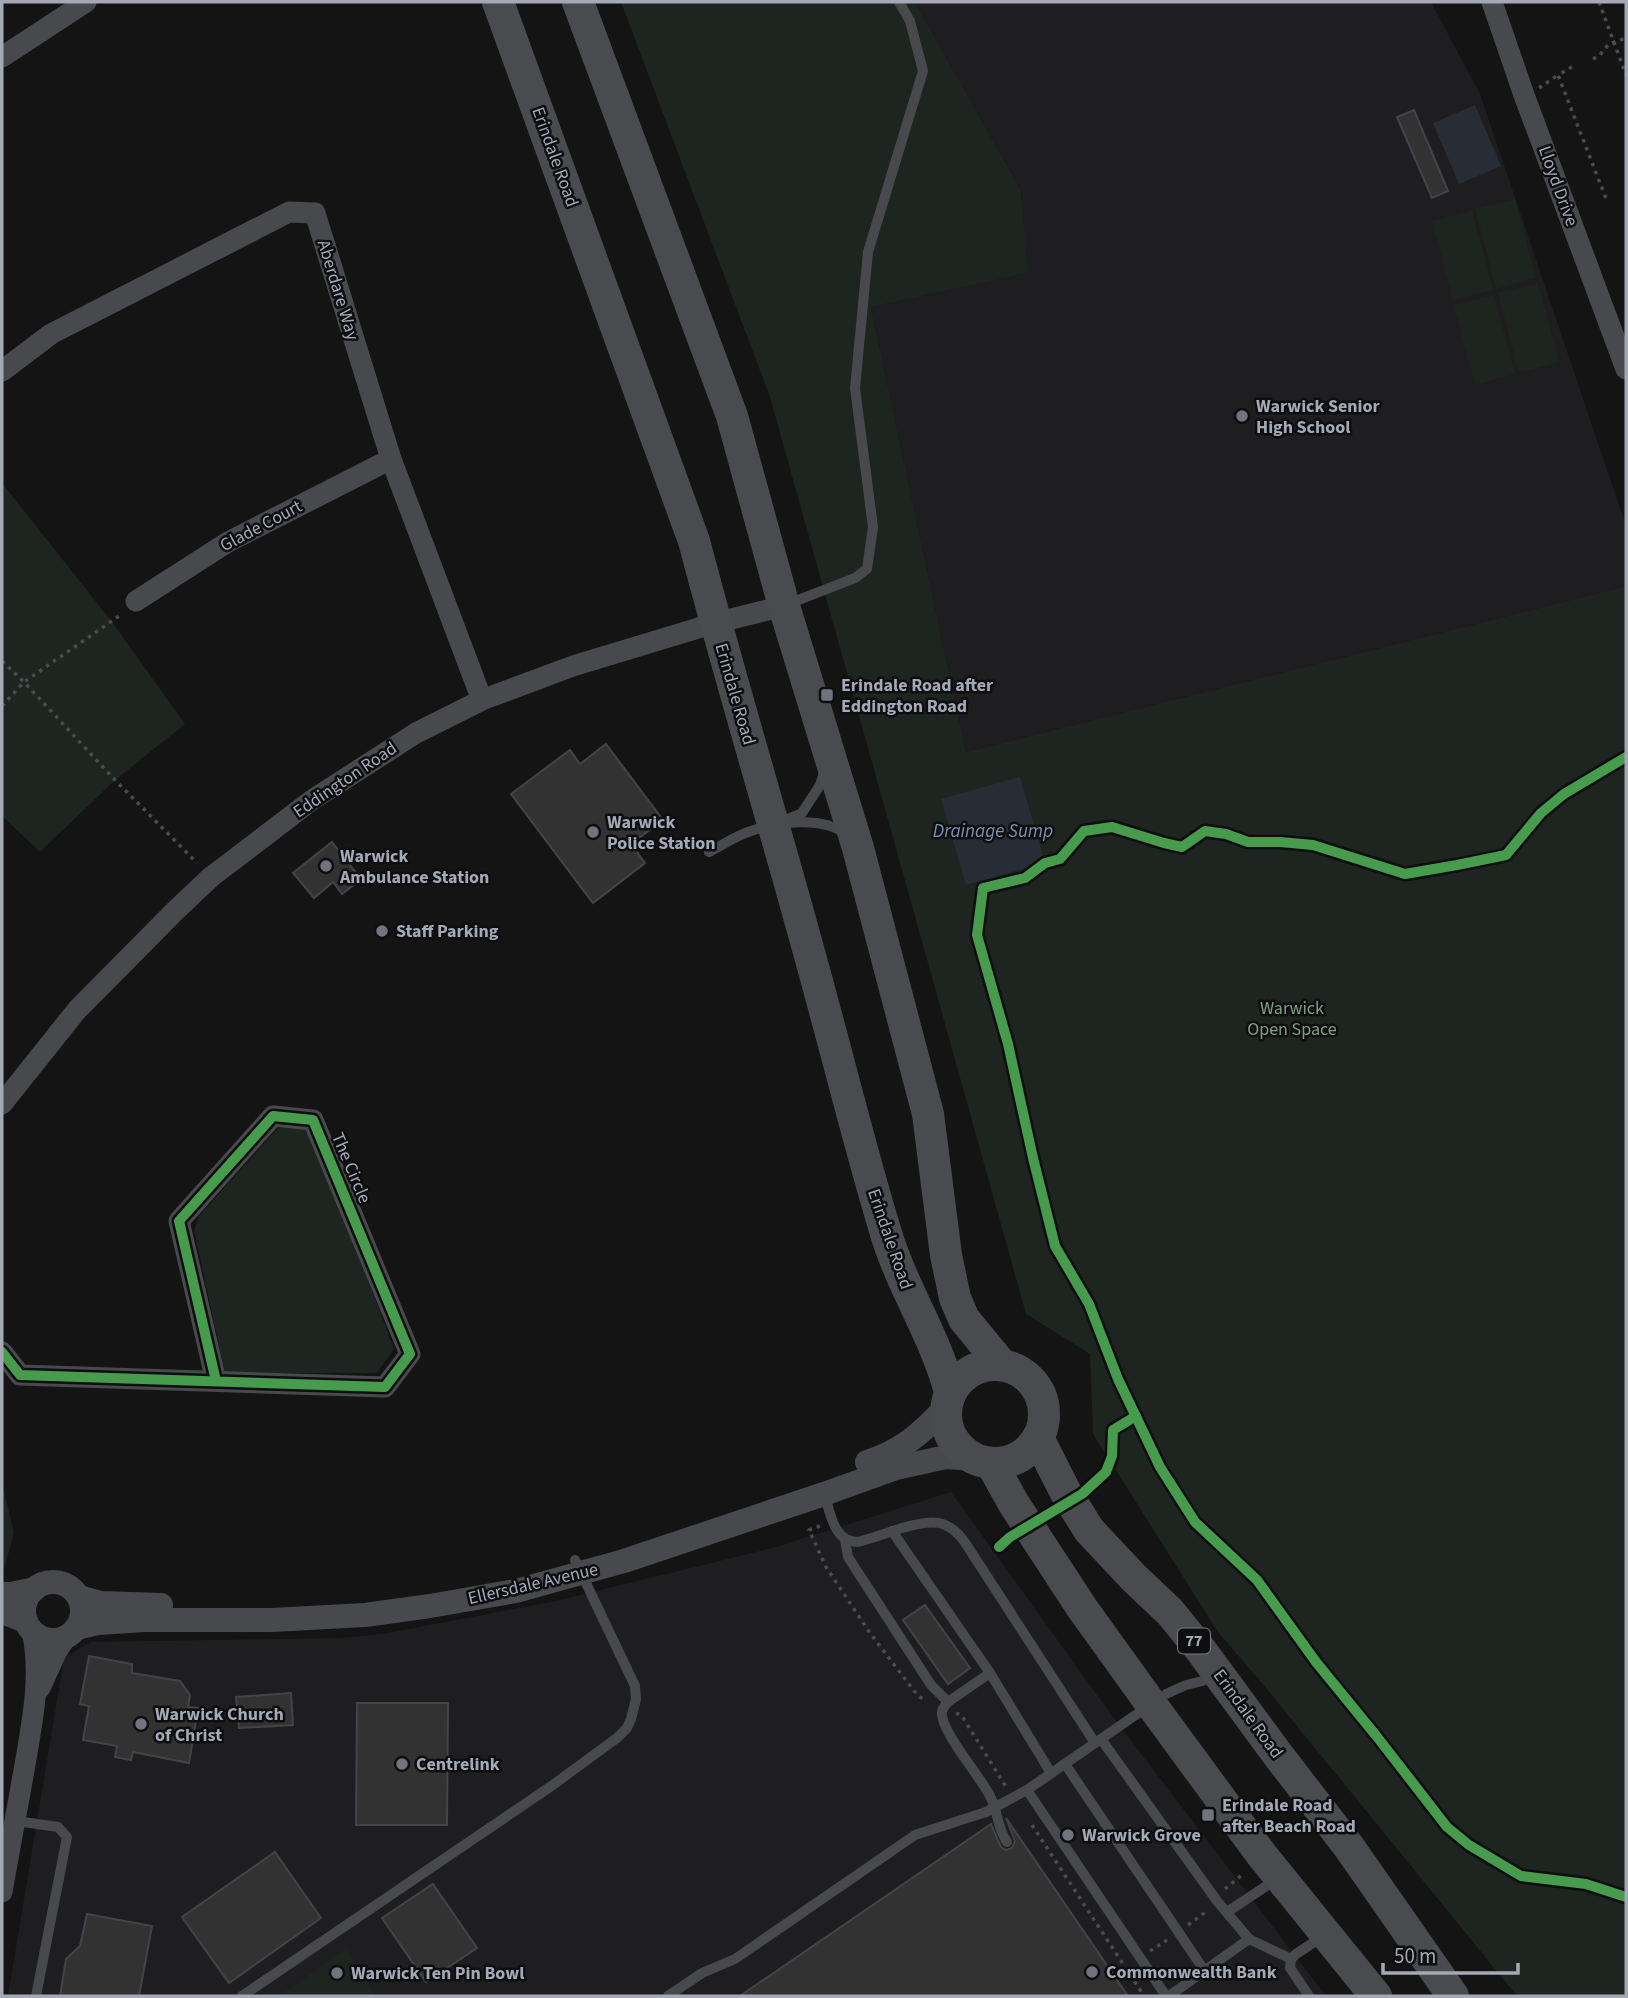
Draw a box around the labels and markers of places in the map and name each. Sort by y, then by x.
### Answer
place label: Warwick Senior High School [1256,394,1381,440]
marker: Warwick Senior High School [1234,408,1250,424]
place label: Erindale Road after Eddington Road [841,673,994,719]
marker: Erindale Road after Eddington Road [819,687,835,703]
place label: Warwick Police Station [607,810,716,856]
marker: Warwick Police Station [585,824,601,840]
place label: Warwick Ambulance Station [339,844,489,890]
marker: Warwick Ambulance Station [318,858,334,874]
place label: Staff Parking [396,919,499,944]
marker: Staff Parking [374,923,390,939]
place label: Warwick Church of Christ [155,1702,284,1748]
marker: Warwick Church of Christ [133,1716,149,1732]
place label: Centrelink [416,1752,500,1777]
marker: Centrelink [394,1756,410,1772]
place label: Erindale Road after Beach Road [1222,1793,1356,1839]
marker: Erindale Road after Beach Road [1200,1807,1216,1823]
place label: Warwick Grove [1082,1823,1201,1848]
marker: Warwick Grove [1060,1827,1076,1843]
place label: Commonwealth Bank [1106,1960,1277,1985]
place label: Warwick Ten Pin Bowl [351,1961,524,1986]
marker: Commonwealth Bank [1084,1964,1100,1980]
marker: Warwick Ten Pin Bowl [329,1965,345,1981]

